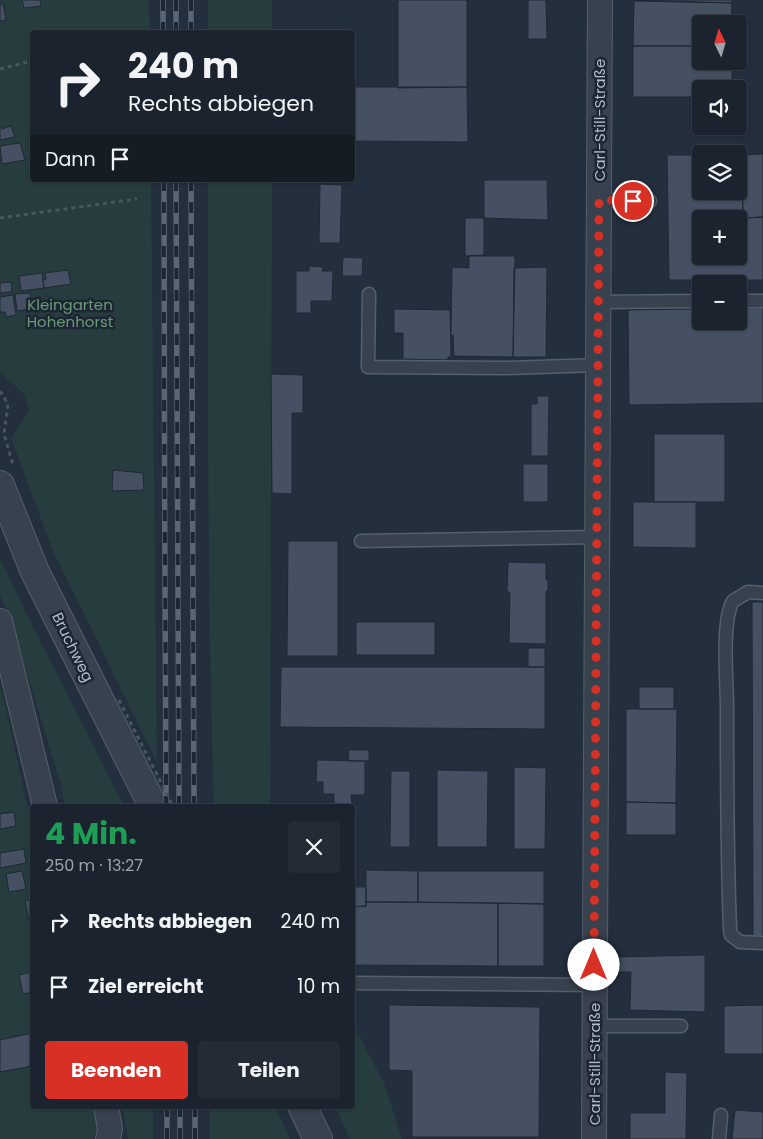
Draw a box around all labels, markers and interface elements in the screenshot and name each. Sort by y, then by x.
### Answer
north arrow [692,15,748,70]
map controls [692,15,747,330]
text: 240 m [128,41,239,90]
icon: right [45,50,110,115]
street label: Carl-Still-Straße [589,59,610,181]
button: sound [692,80,747,135]
text: Rechts abbiegen [128,88,314,119]
icon: arrive [106,145,134,173]
button: layers [692,145,747,200]
text: Dann [45,146,96,173]
pin [612,180,654,222]
icon: arrive [619,187,647,215]
button: + [692,210,747,265]
button: − [692,275,747,330]
park label: Kleingarten Hohenhorst [27,294,113,332]
street label: Bruchweg [47,609,99,685]
text: 4 Min. [45,812,137,855]
button: close [288,821,340,873]
text: 250 m · 13:27 [45,854,143,877]
icon: right [45,908,73,936]
text: Rechts abbiegen [88,908,252,935]
text: 240 m [281,908,340,935]
position arrow [567,938,619,990]
icon: arrive [45,973,73,1001]
text: Ziel erreicht [88,973,204,1000]
text: 10 m [297,973,340,1000]
street label: Carl-Still-Straße [584,1003,605,1125]
button: Beenden [45,1041,188,1099]
button: Teilen [198,1041,340,1099]

